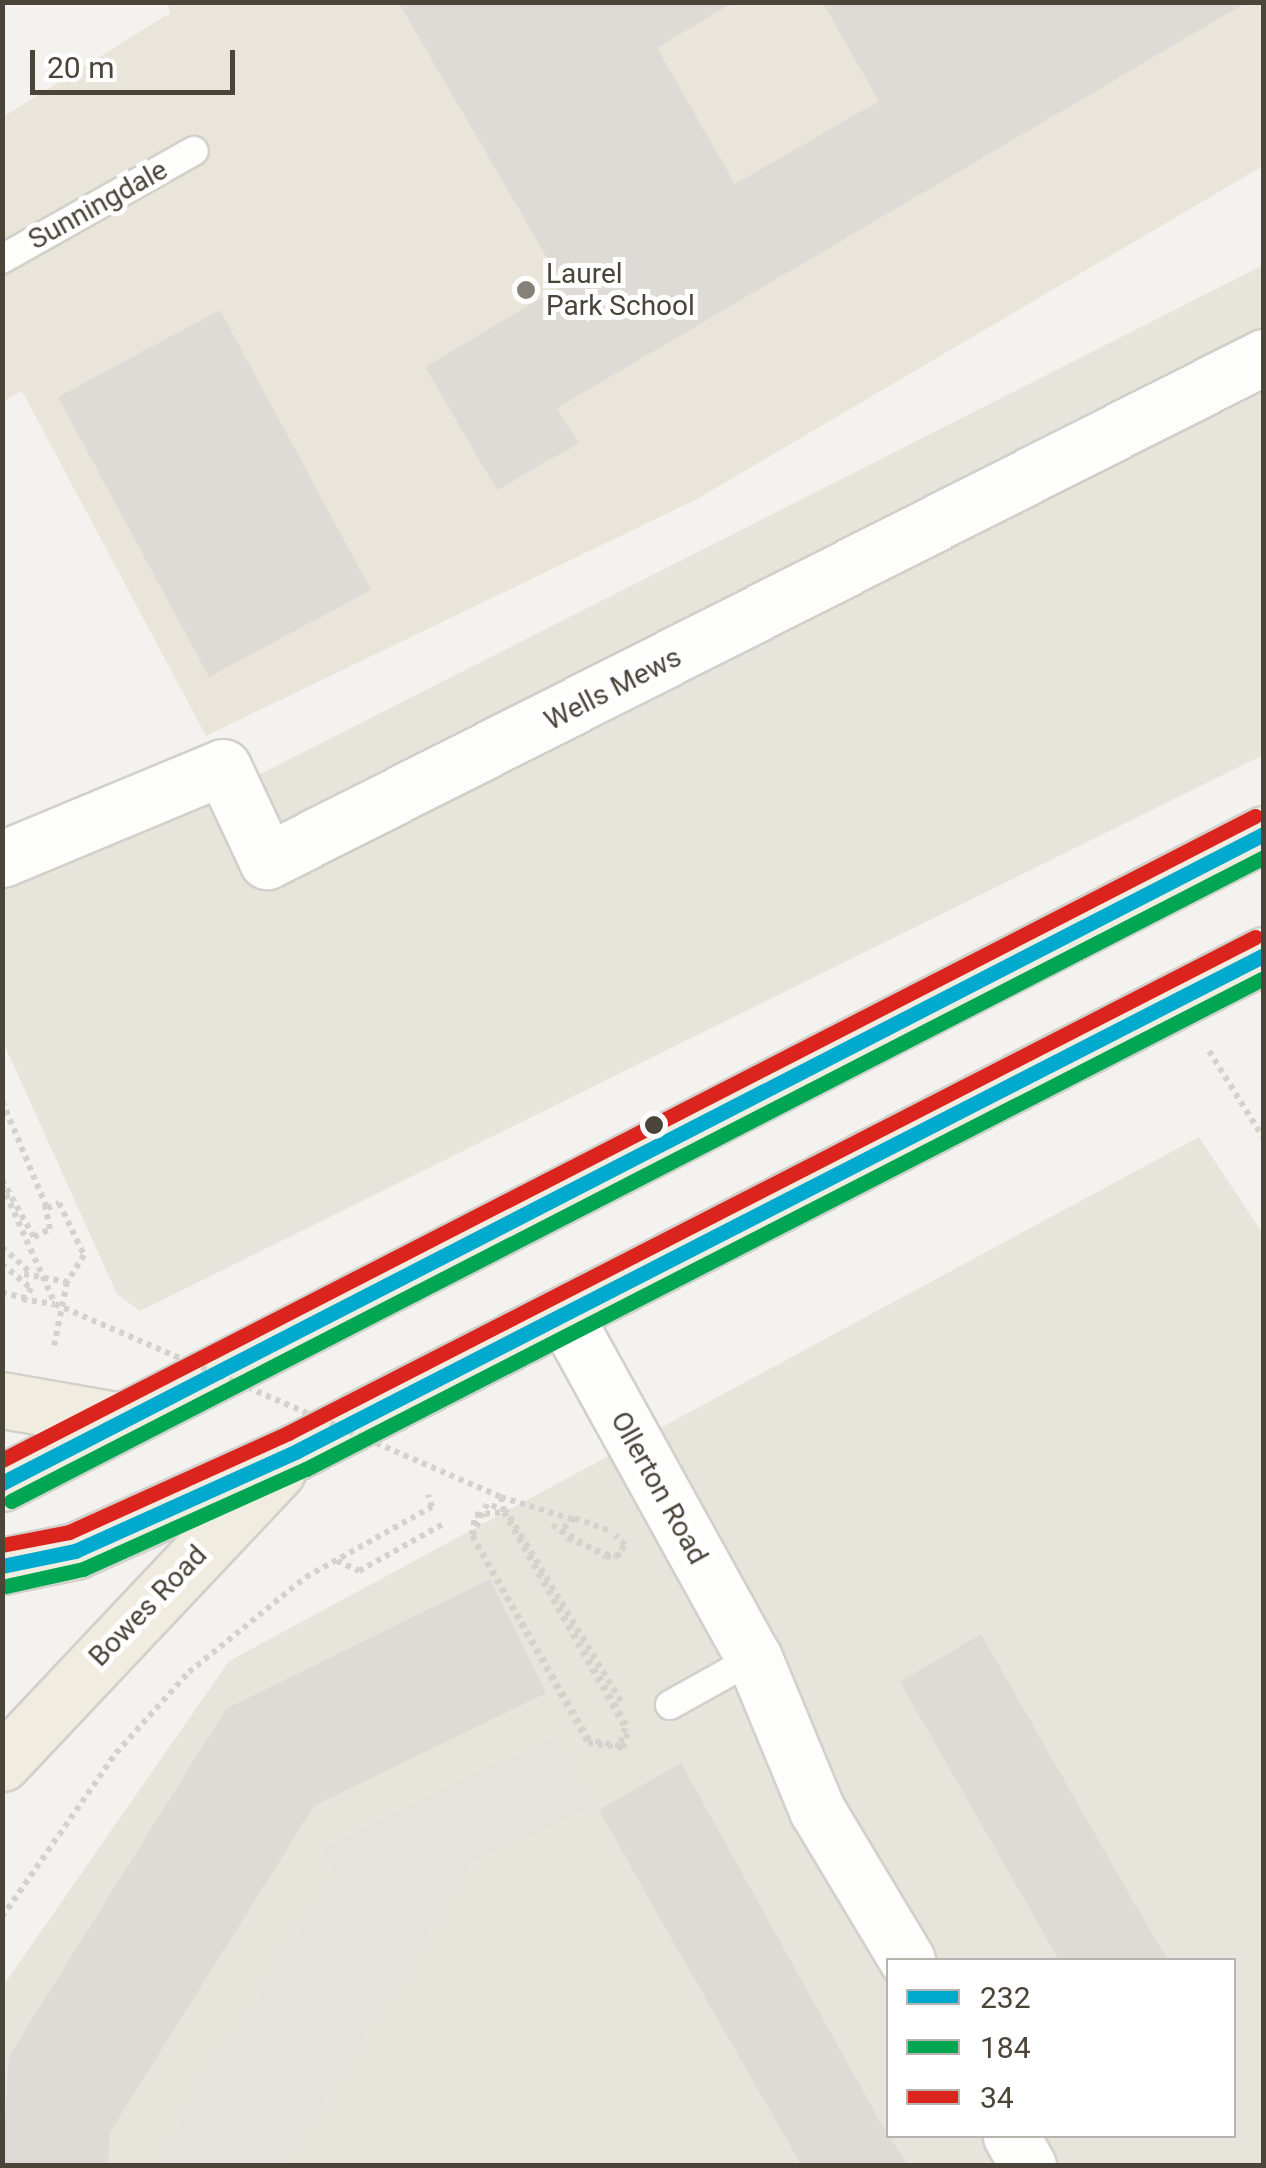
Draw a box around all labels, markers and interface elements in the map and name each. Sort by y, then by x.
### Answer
scale bar [35,30,240,92]
text: 20 m [47,50,114,85]
street label: Sunningdale [23,153,173,257]
place label: Laurel Park School [546,257,695,323]
marker: Laurel Park School [515,279,537,301]
street label: Wells Mews [539,640,687,738]
unlabelled marker [644,1115,664,1135]
street label: Ollerton Road [603,1406,715,1570]
street label: Bowes Road [82,1539,214,1673]
legend [886,1958,1236,2138]
text: 232 [980,1980,1031,2015]
text: 184 [980,2030,1031,2065]
text: 34 [980,2080,1014,2115]

